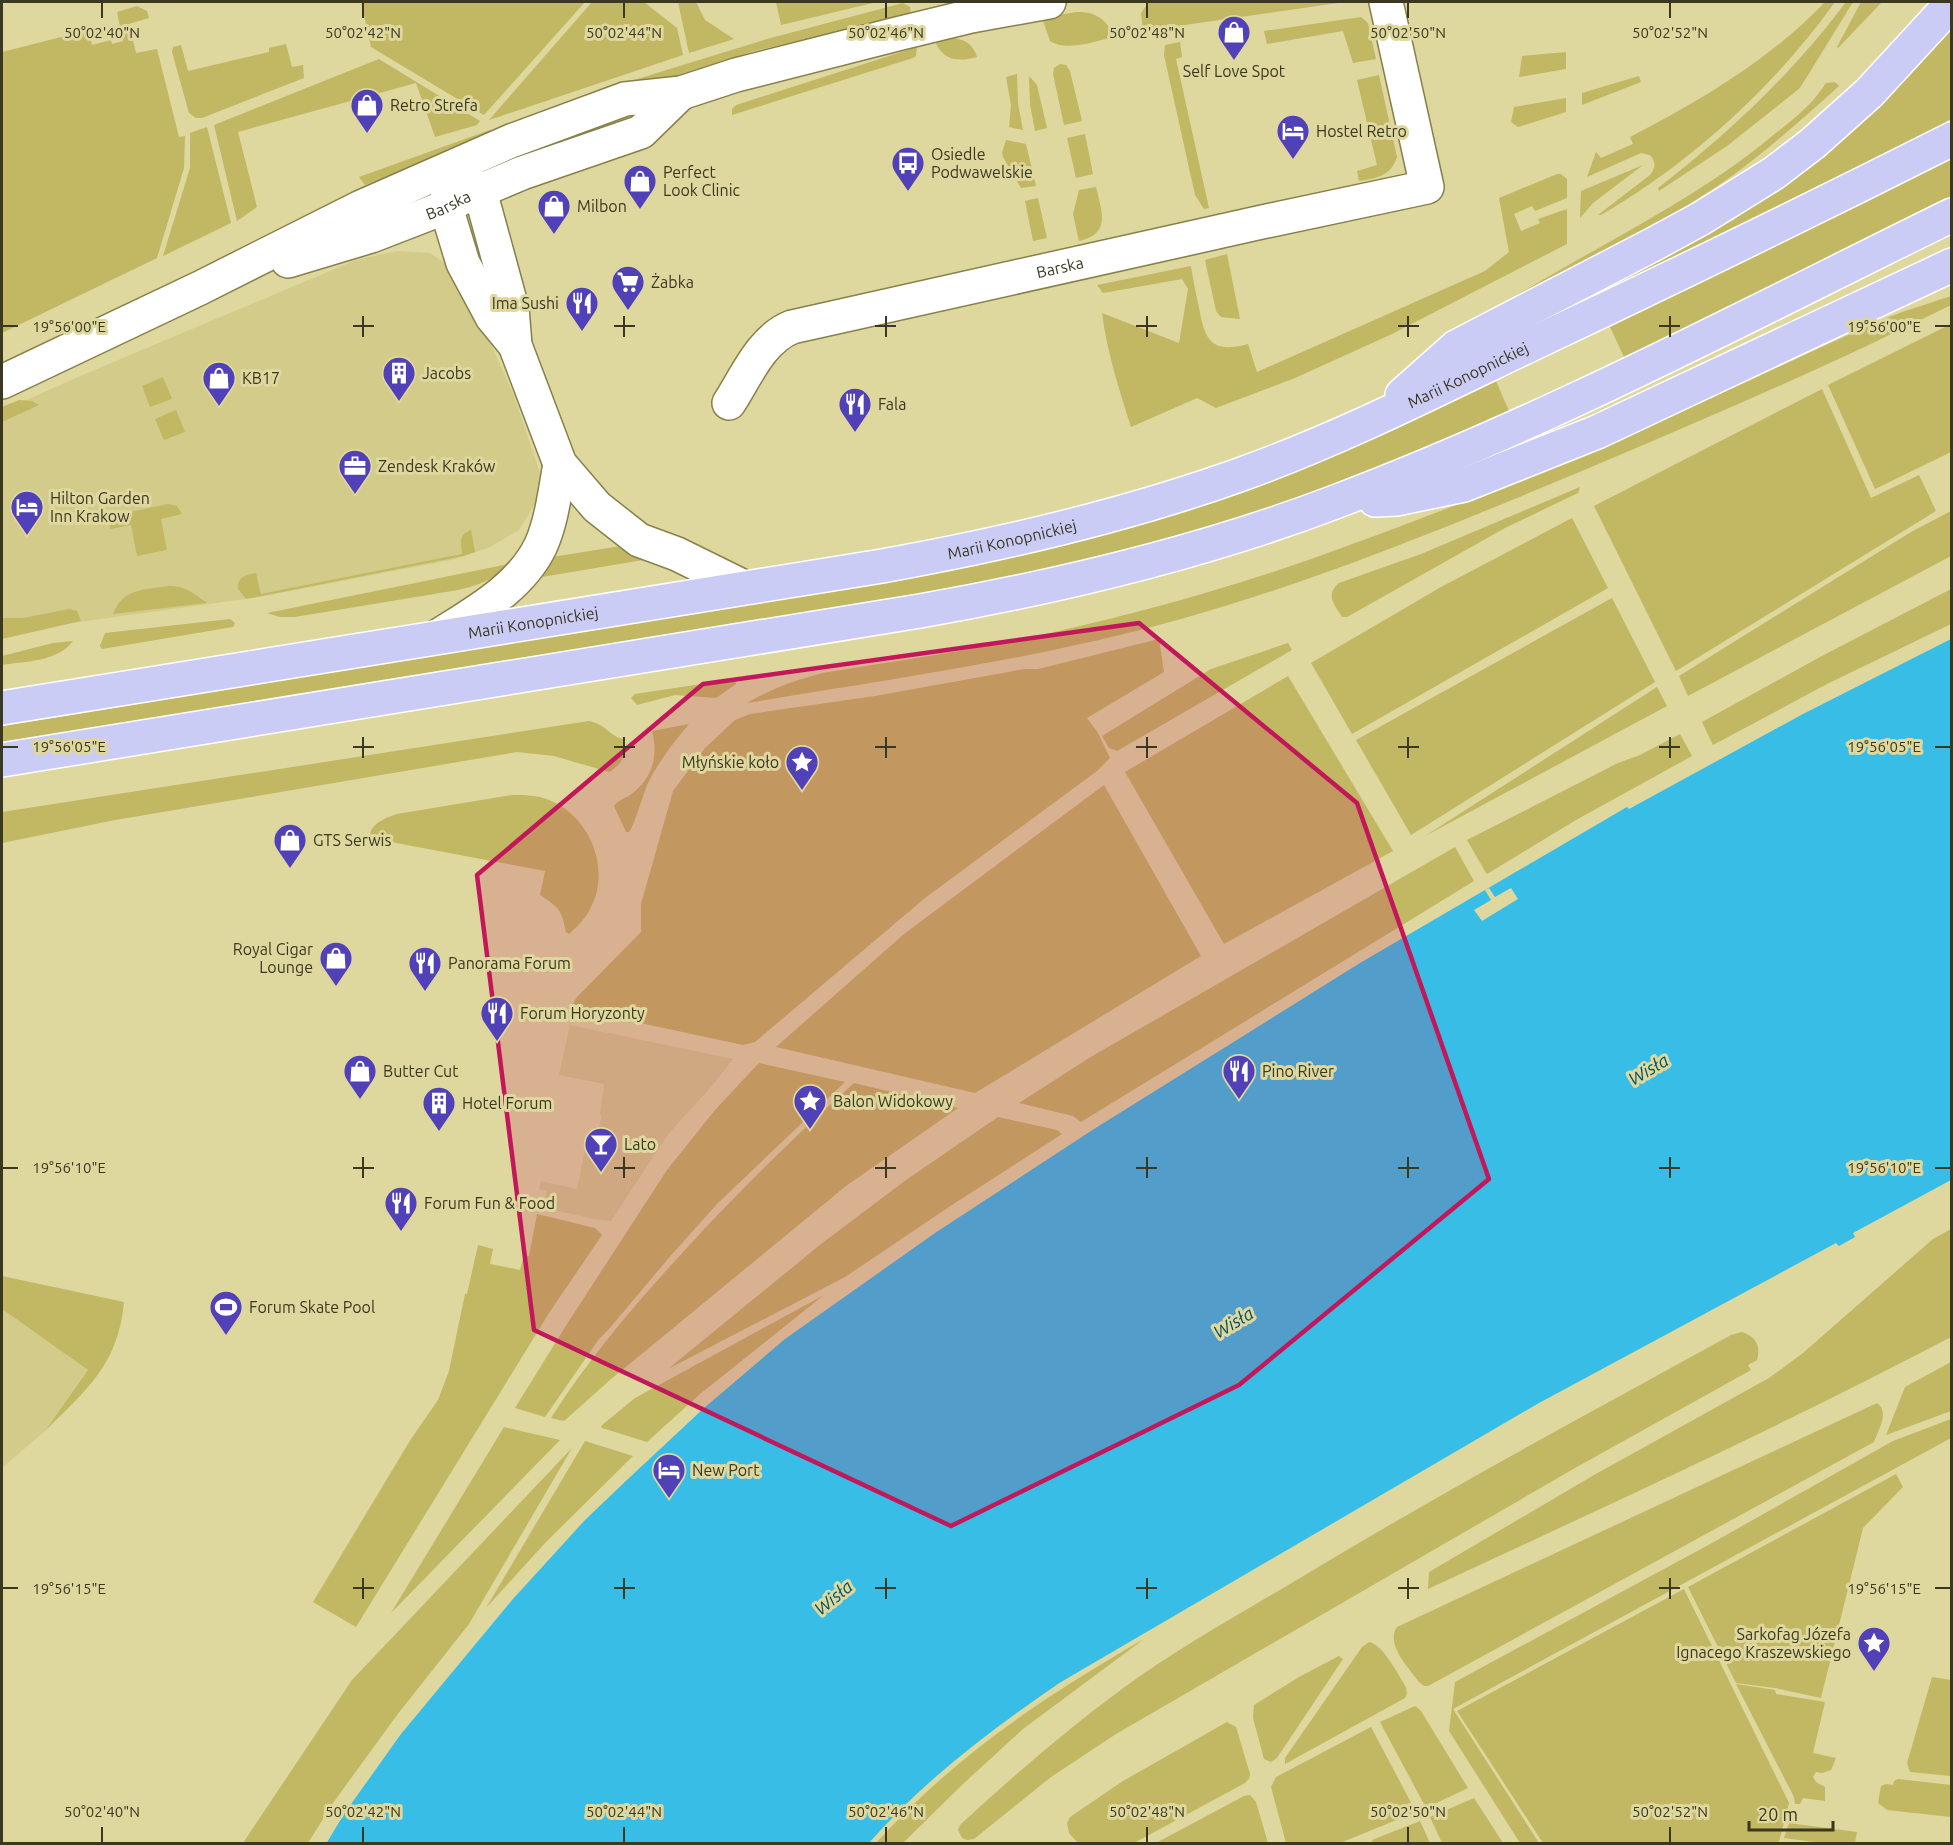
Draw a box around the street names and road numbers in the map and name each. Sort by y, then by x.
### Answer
street label: Barska [423,187,473,223]
street label: Barska [1035,253,1085,281]
street label: Marii Konopnickiej [1405,338,1531,412]
street label: Marii Konopnickiej [946,516,1078,562]
street label: Marii Konopnickiej [467,603,600,642]

